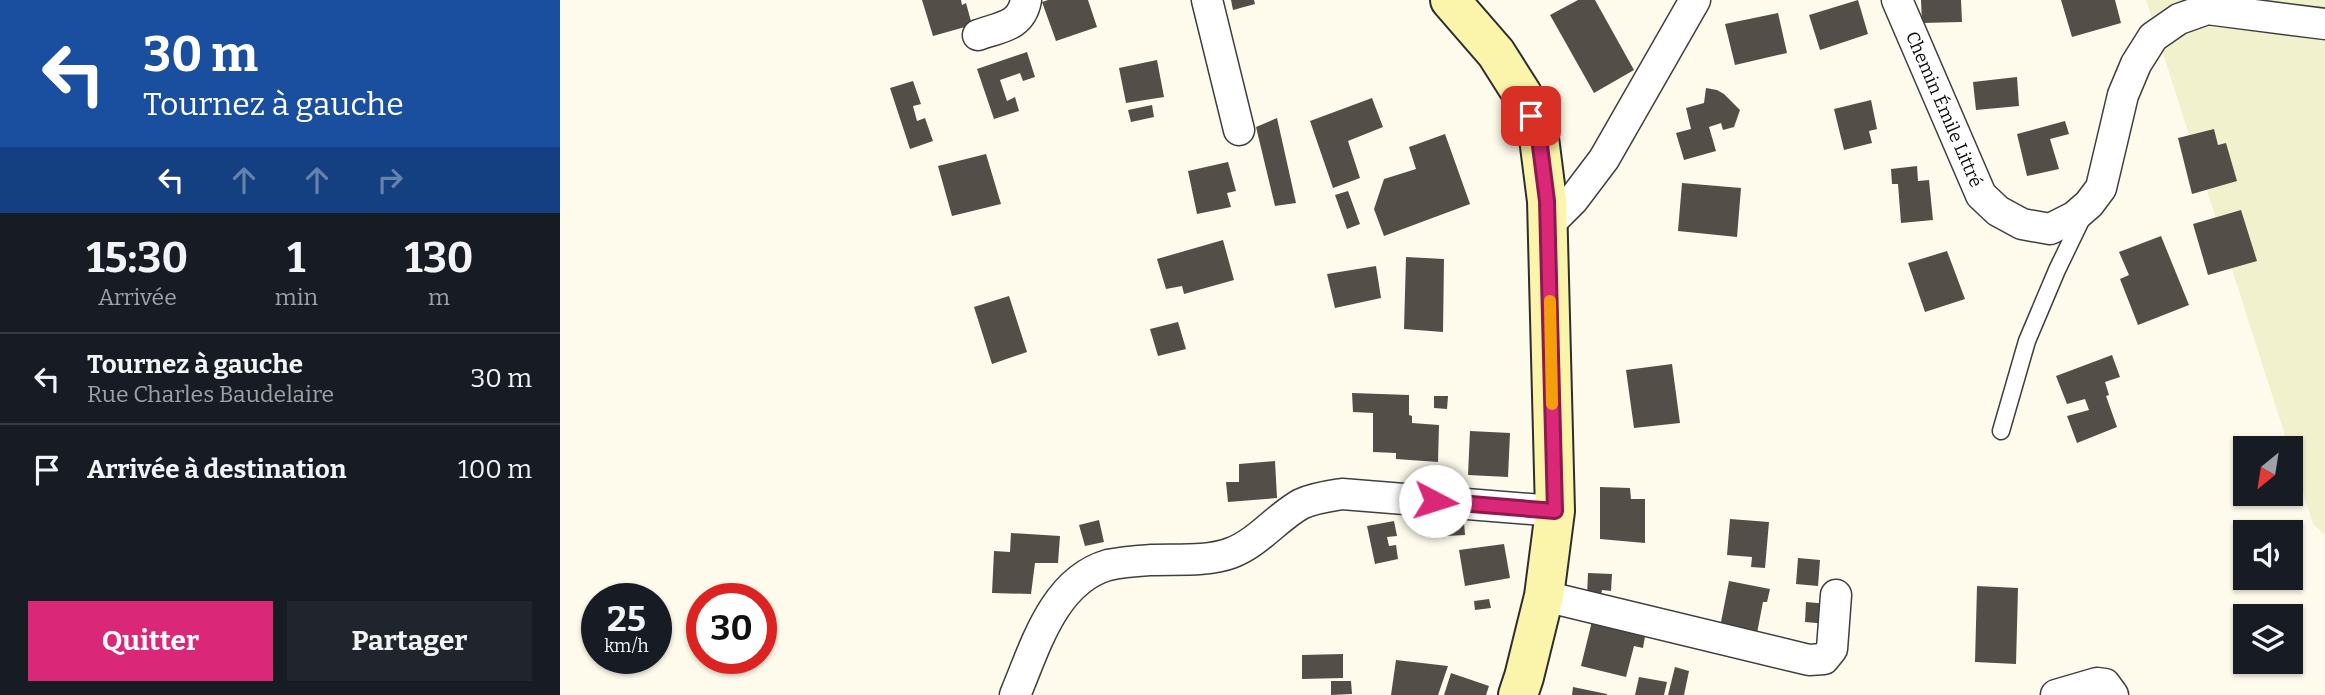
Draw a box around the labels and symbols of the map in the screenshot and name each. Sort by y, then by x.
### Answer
street label: Chemin Émile Littré [1901,28,1987,191]
pin [1501,86,1561,146]
north arrow [2233,436,2303,506]
position arrow [1398,464,1472,538]
speed limit sign: 30 [686,583,777,674]

